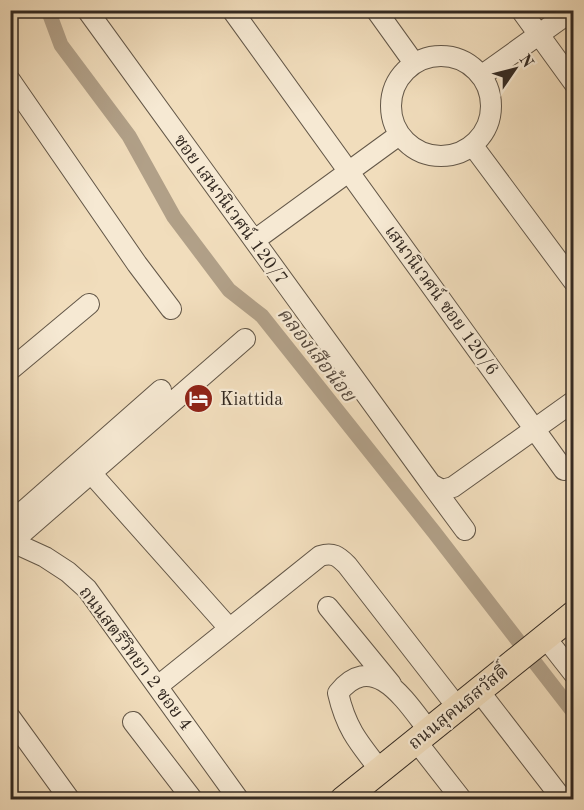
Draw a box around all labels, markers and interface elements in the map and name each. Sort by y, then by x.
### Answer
north arrow [485,39,545,99]
text: N [516,52,536,72]
street label: ซอย เสนานิเวศน์ 120/7 [170,130,293,288]
street label: เสนานิเวศน์ ซอย 120/6 [381,221,504,379]
water label: คลองเสือน้อย [273,302,361,407]
hotel icon: Kiattida [183,383,215,415]
place label: Kiattida [220,391,283,409]
street label: ถนนสตรีวิทยา 2 ซอย 4 [75,583,196,734]
street label: ถนนสุคนธสวัสดิ์ [402,657,514,755]

